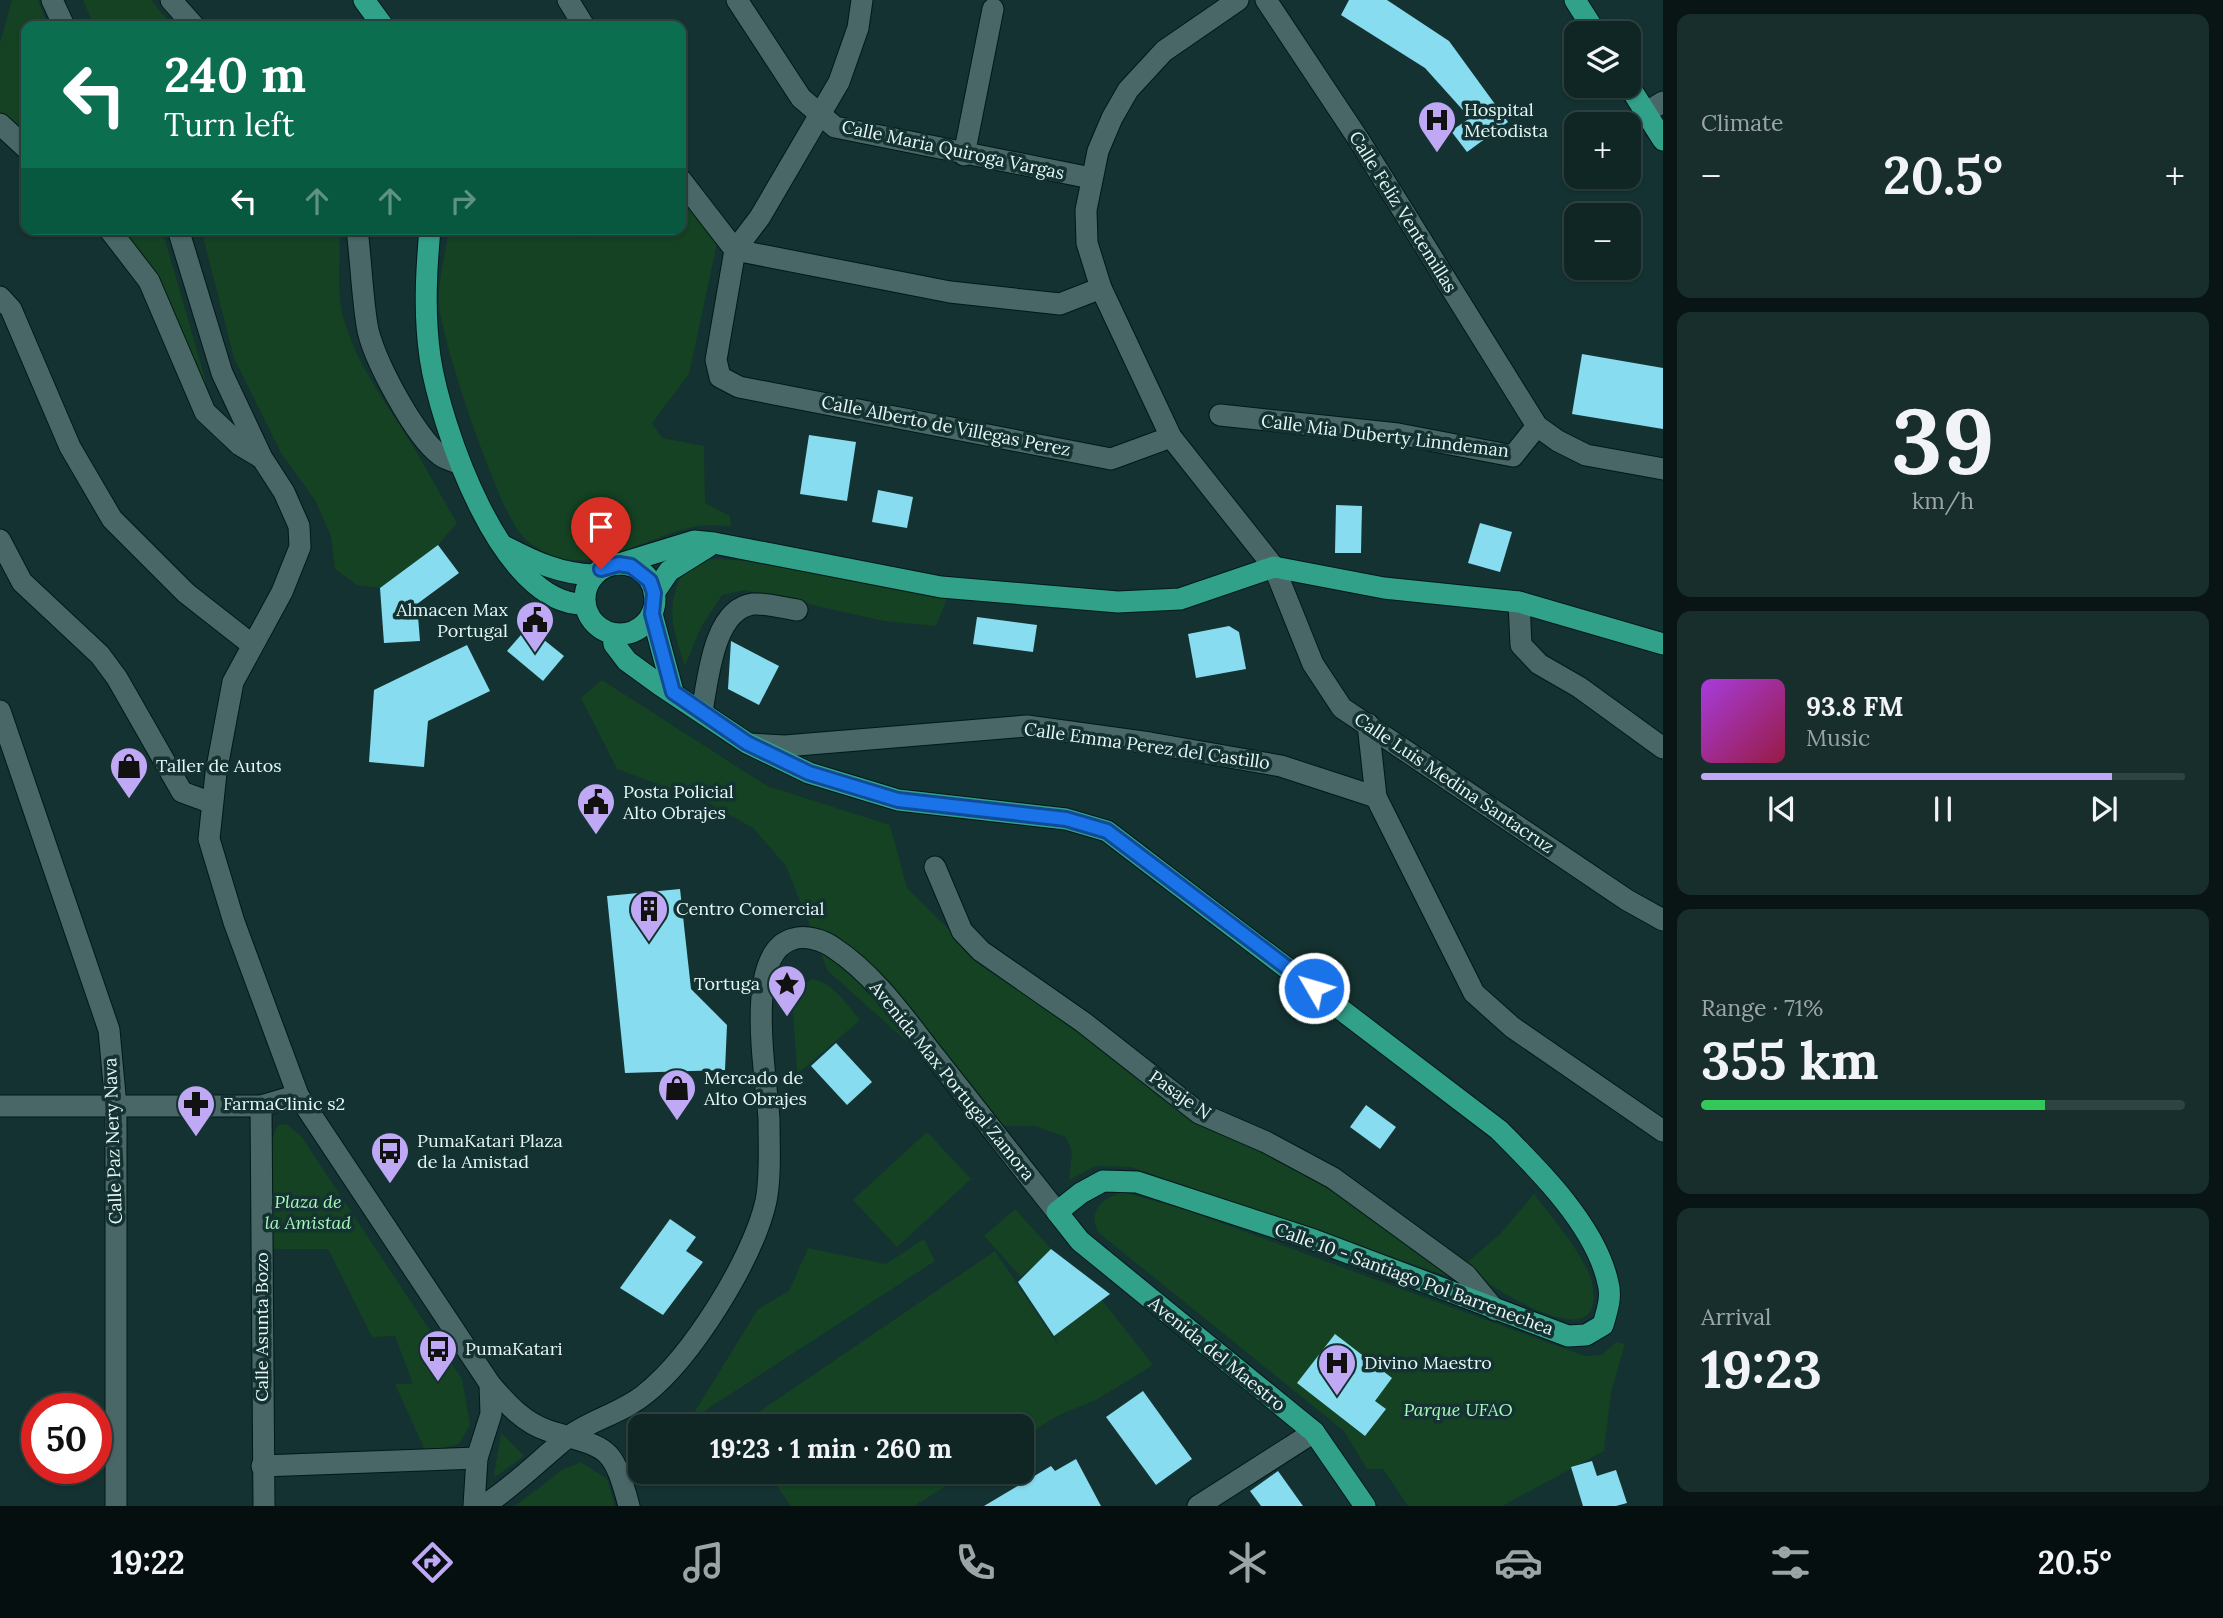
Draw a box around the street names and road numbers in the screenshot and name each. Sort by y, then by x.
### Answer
street label: Calle Maria Quiroga Vargas [840,115,1067,184]
street label: Calle Feliz Ventemillas [1344,127,1463,297]
street label: Calle Alberto de Villegas Perez [819,390,1073,461]
street label: Calle Mia Duberty Linndeman [1260,409,1510,462]
street label: Calle Luis Medina Santacruz [1350,707,1559,858]
street label: Calle Emma Perez del Castillo [1023,717,1272,774]
street label: Avenida Max Portugal Zamora [864,975,1040,1185]
street label: Calle Paz Nery Nava [98,1057,127,1225]
street label: Pasaje N [1145,1065,1216,1124]
street label: Calle 10 - Santiago Pol Barrenechea [1271,1217,1557,1340]
street label: Calle Asunta Bozo [250,1252,273,1402]
street label: Avenida del Maestro [1143,1291,1290,1416]

